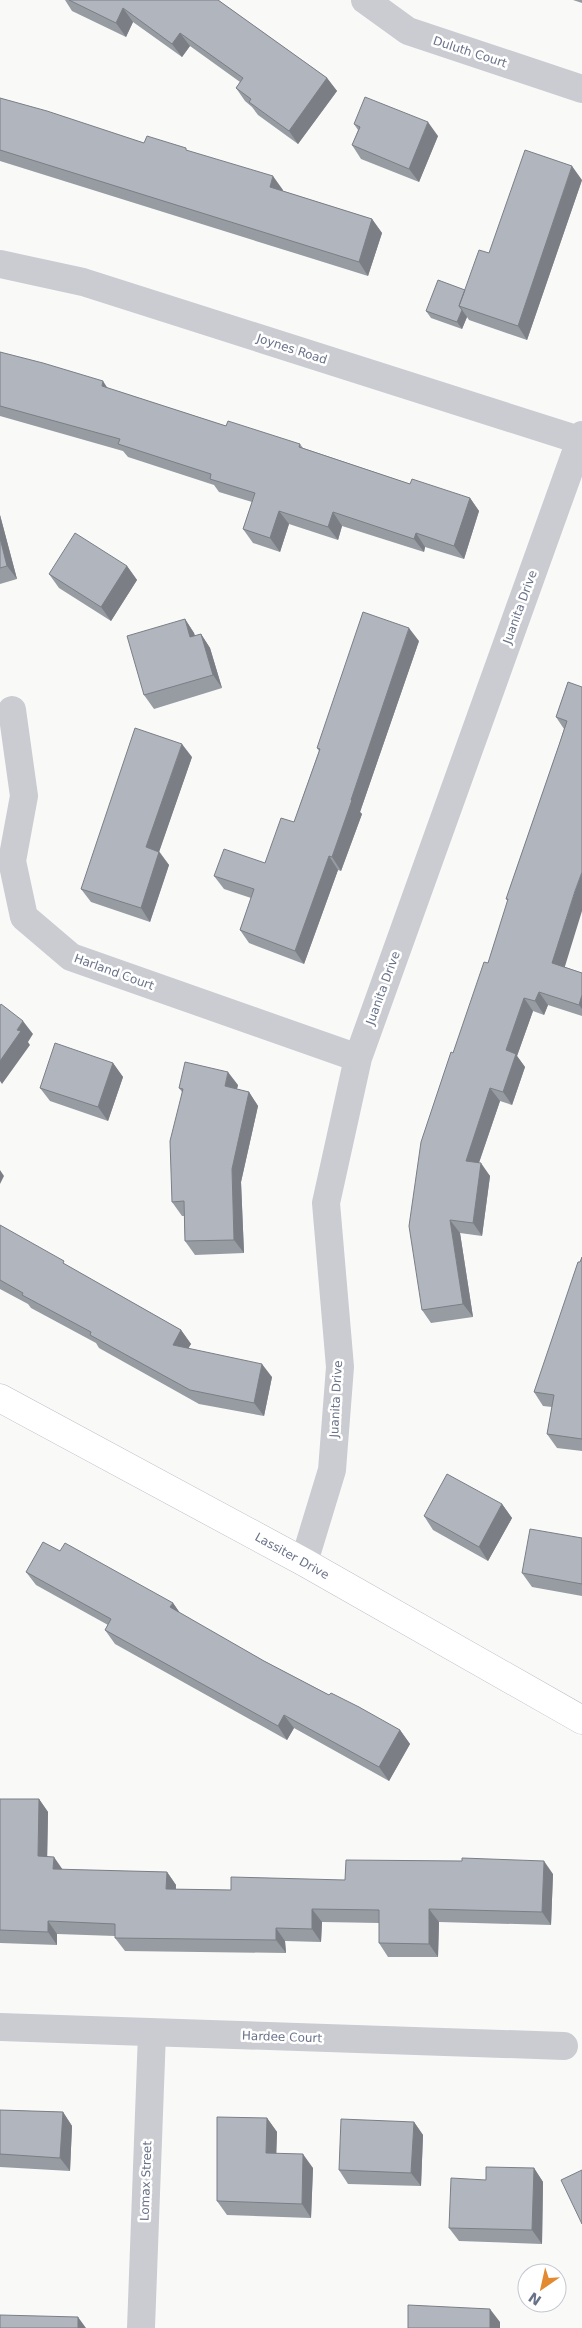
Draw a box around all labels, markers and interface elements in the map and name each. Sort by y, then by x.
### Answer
street label: Duluth Court [431,33,509,71]
street label: Joynes Road [254,331,329,367]
street label: Juanita Drive [500,568,540,647]
street label: Juanita Drive [363,949,403,1028]
street label: Harland Court [72,951,156,993]
street label: Juanita Drive [327,1360,345,1439]
street label: Lassiter Drive [252,1530,332,1582]
street label: Hardee Court [242,2029,323,2045]
street label: Lomax Street [138,2140,154,2221]
north arrow [517,2263,567,2313]
text: N [525,2289,544,2309]

